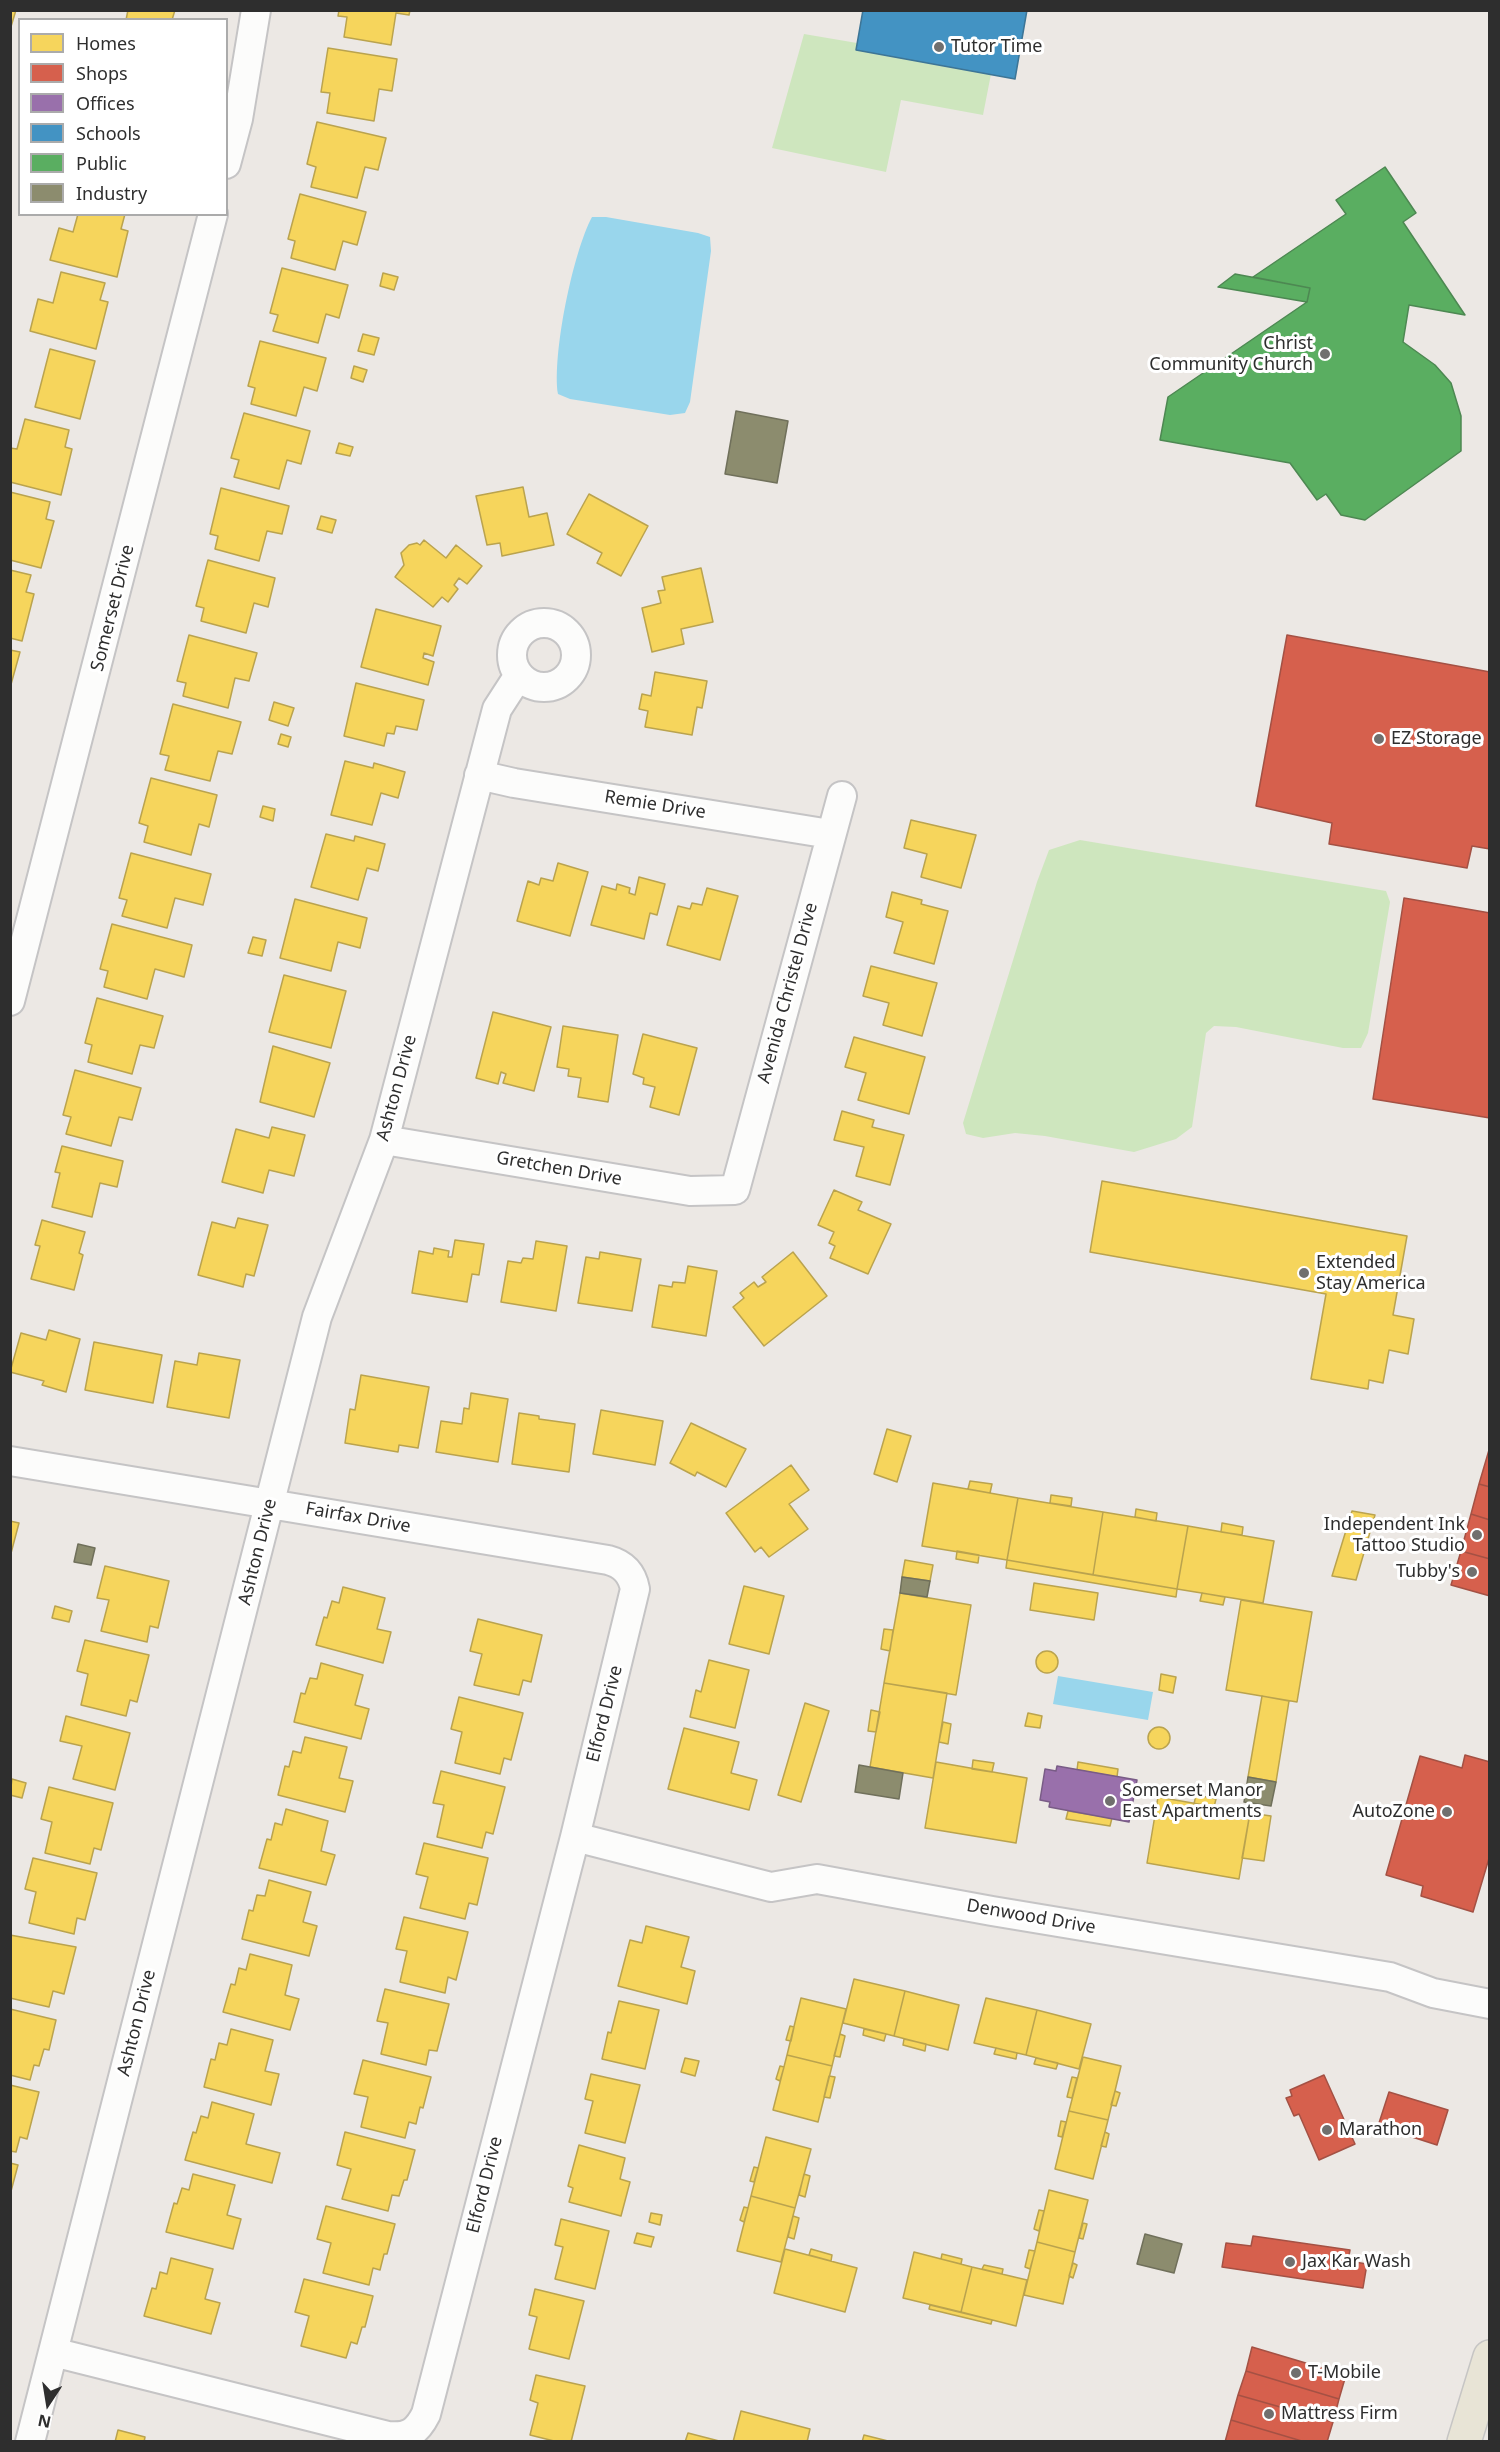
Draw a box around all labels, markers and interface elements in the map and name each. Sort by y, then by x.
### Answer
legend [18,18,228,216]
text: Homes [76,31,136,55]
place label: Tutor Time [951,36,1042,58]
marker: Tutor Time [932,40,946,54]
text: Shops [76,61,128,85]
text: Offices [76,91,135,115]
text: Schools [76,121,141,145]
text: Public [76,151,127,175]
text: Industry [76,181,147,205]
place label: Christ Community Church [1149,333,1313,376]
marker: Christ Community Church [1318,347,1332,361]
street label: Somerset Drive [87,542,139,674]
place label: EZ Storage [1391,728,1482,750]
marker: EZ Storage [1372,732,1386,746]
street label: Remie Drive [603,786,707,824]
street label: Avenida Christel Drive [753,900,823,1086]
street label: Ashton Drive [372,1033,422,1143]
street label: Gretchen Drive [495,1147,623,1191]
place label: Extended Stay America [1316,1252,1426,1294]
marker: Extended Stay America [1297,1266,1311,1280]
street label: Ashton Drive [234,1497,282,1607]
street label: Fairfax Drive [304,1498,412,1538]
place label: Independent Ink Tattoo Studio [1324,1514,1465,1556]
marker: Independent Ink Tattoo Studio [1470,1528,1484,1542]
place label: Tubby's [1396,1561,1460,1583]
marker: Tubby's [1465,1565,1479,1579]
street label: Elford Drive [583,1663,627,1765]
place label: Somerset Manor East Apartments [1122,1780,1263,1822]
marker: Somerset Manor East Apartments [1103,1794,1117,1808]
place label: AutoZone [1353,1801,1435,1823]
marker: AutoZone [1440,1805,1454,1819]
street label: Denwood Drive [965,1895,1097,1939]
street label: Ashton Drive [113,1968,161,2078]
place label: Marathon [1339,2119,1422,2141]
marker: Marathon [1320,2123,1334,2137]
street label: Elford Drive [463,2134,507,2236]
place label: Jax Kar Wash [1302,2251,1411,2273]
marker: Jax Kar Wash [1283,2255,1297,2269]
place label: T-Mobile [1308,2362,1381,2384]
marker: T-Mobile [1289,2366,1303,2380]
north arrow [18,2374,78,2434]
place label: Mattress Firm [1281,2403,1398,2425]
marker: Mattress Firm [1262,2407,1276,2421]
text: N [36,2409,53,2434]

